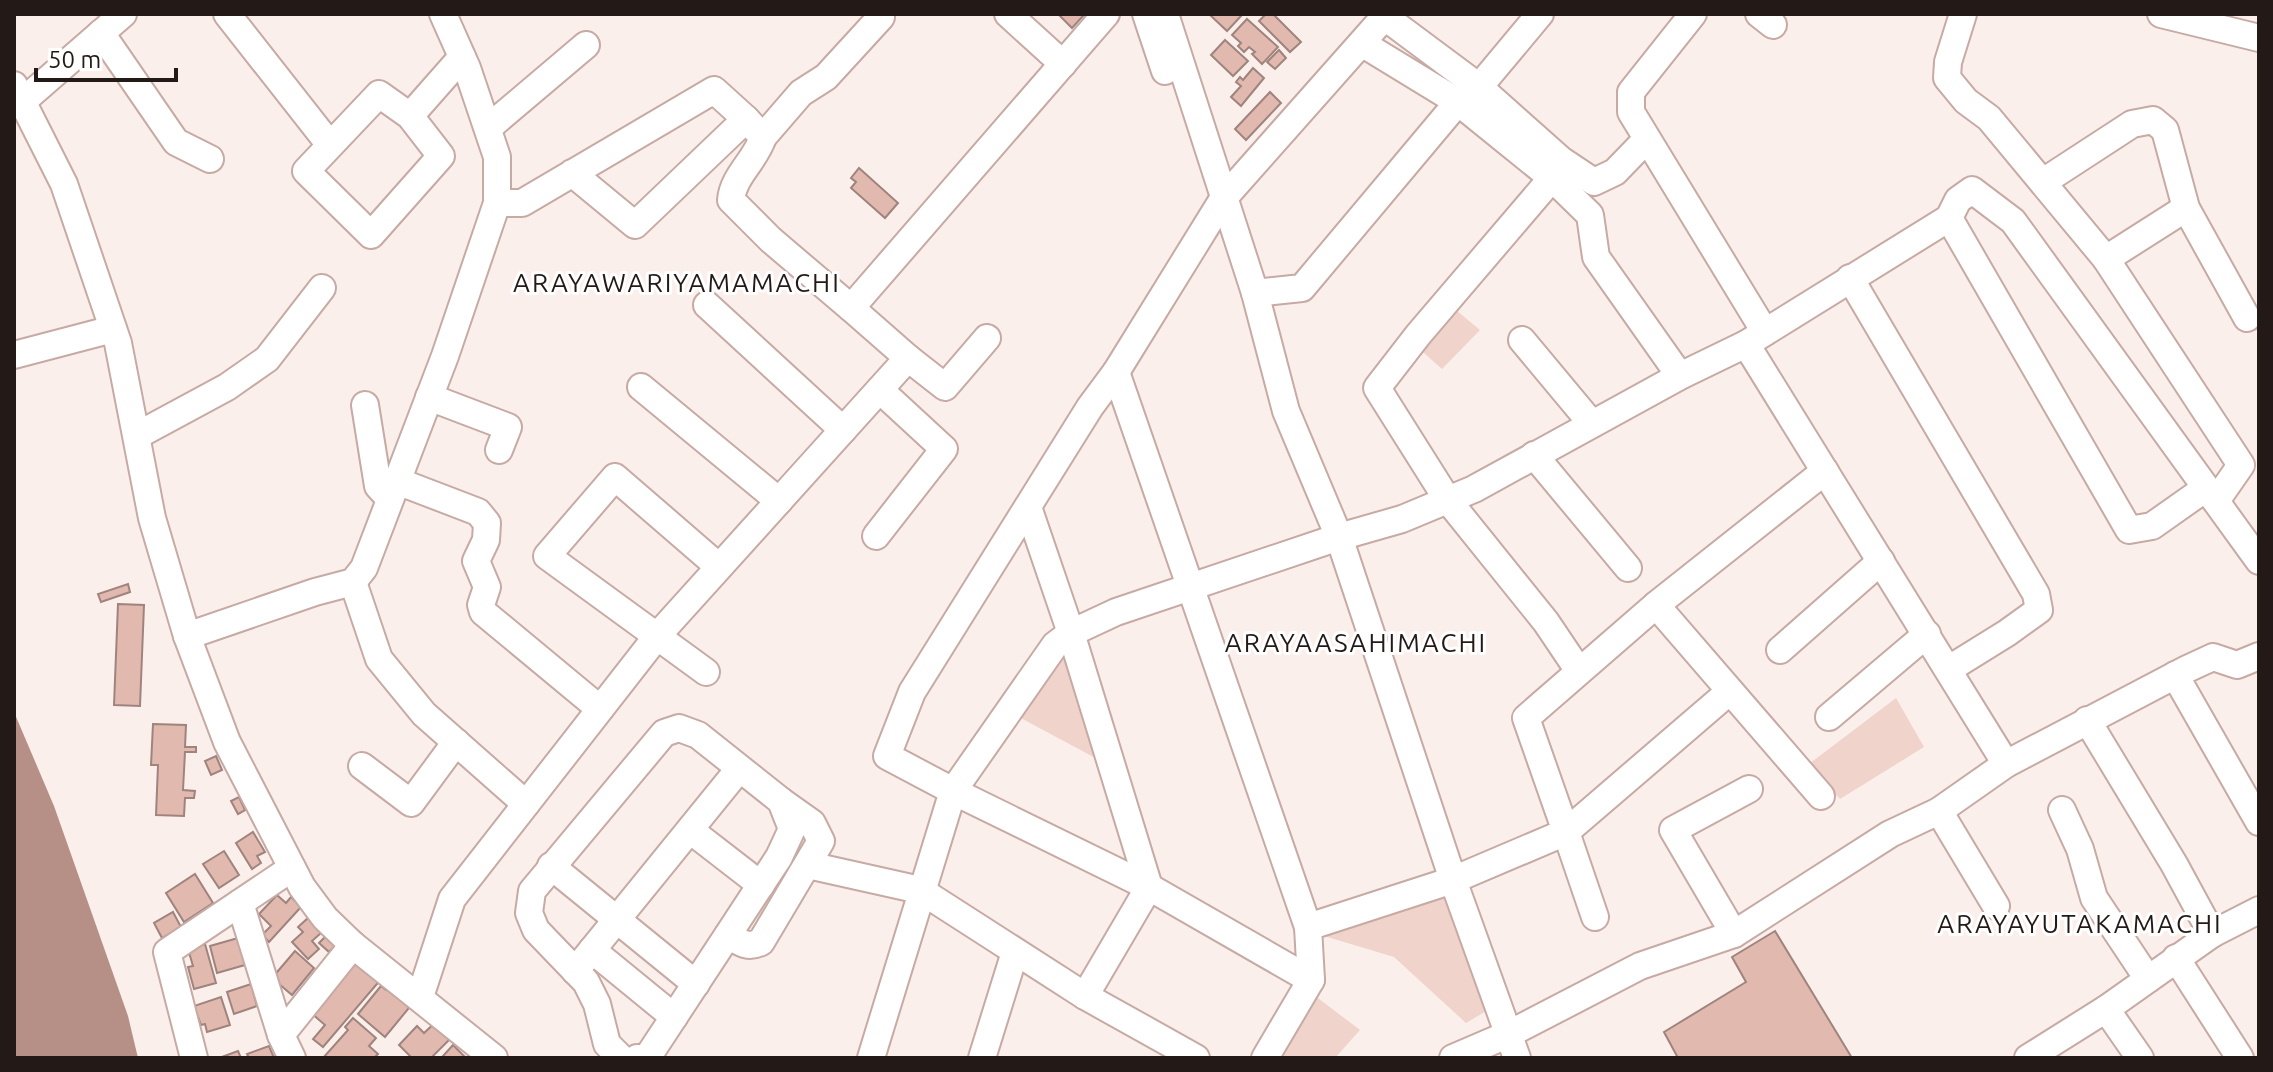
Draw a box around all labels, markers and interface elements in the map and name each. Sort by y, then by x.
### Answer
scale bar [36,32,176,82]
text: 50 m [48,46,101,73]
district label: ARAYAWARIYAMAMACHI [513,268,841,297]
district label: ARAYAASAHIMACHI [1225,628,1487,657]
district label: ARAYAYUTAKAMACHI [1937,909,2223,938]

